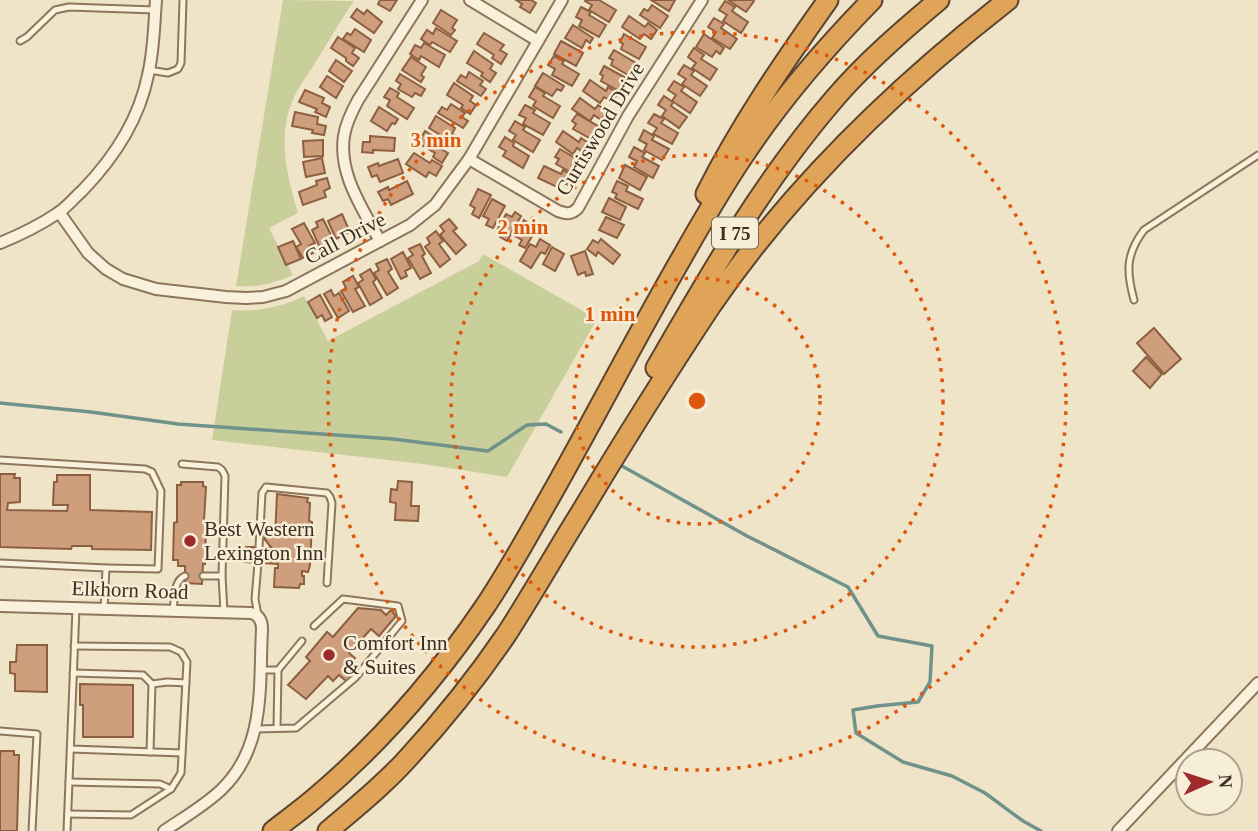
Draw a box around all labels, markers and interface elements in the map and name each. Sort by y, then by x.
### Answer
street label: Curtiswood Drive [551,58,649,200]
text: 3 min [411,128,462,152]
street label: Call Drive [300,207,390,269]
text: 2 min [498,215,549,239]
road number: I 75 [712,218,758,248]
text: 1 min [585,302,636,326]
centre of rings [685,389,709,413]
place label: Best Western Lexington Inn [204,517,324,565]
marker: Best Western Lexington Inn [182,533,198,549]
street label: Elkhorn Road [71,576,189,604]
place label: Comfort Inn & Suites [343,631,448,679]
marker: Comfort Inn & Suites [321,647,337,663]
north arrow [1174,747,1244,817]
text: N [1215,774,1236,789]

